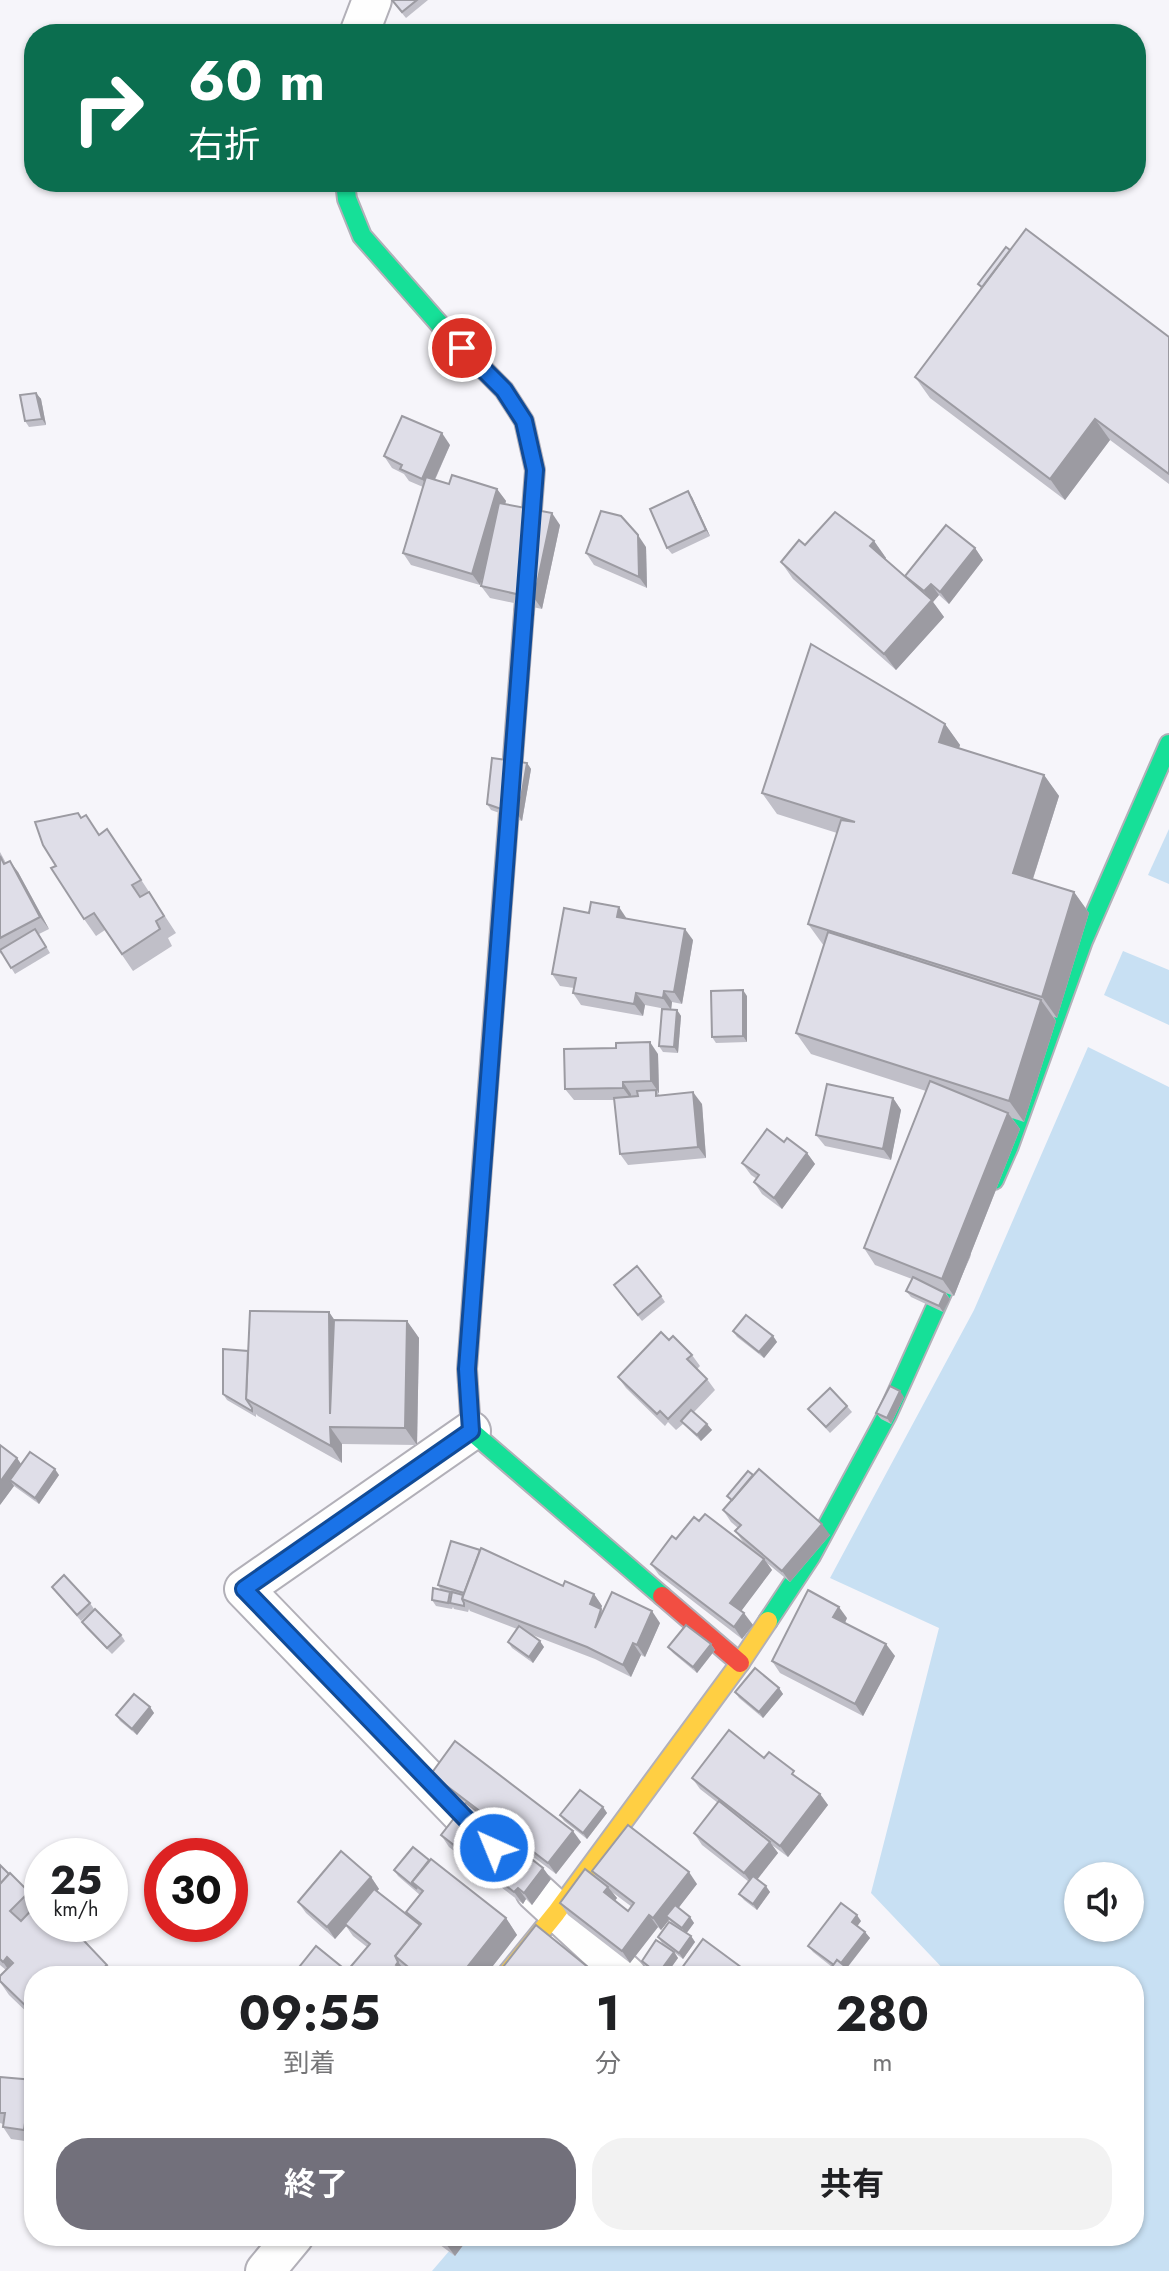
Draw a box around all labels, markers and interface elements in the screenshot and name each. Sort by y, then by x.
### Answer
text: 60 m [188,40,325,121]
icon: right [56,56,160,160]
text: 右折 [188,118,260,170]
pin [428,314,496,382]
icon: arrive [440,326,484,370]
position arrow [452,1806,536,1890]
speed limit sign: 30 [144,1838,248,1942]
text: 25 [50,1851,102,1909]
map controls [1064,1862,1144,1942]
button: sound [1064,1862,1144,1942]
text: km/h [53,1895,99,1924]
text: 09:55 [239,1979,380,2048]
text: 1 [596,1979,620,2048]
text: 280 [836,1980,929,2049]
text: m [872,2043,893,2081]
text: 到着 [283,2044,335,2082]
text: 分 [595,2044,621,2082]
button: 終了 [56,2138,576,2230]
button: 共有 [592,2138,1112,2230]

